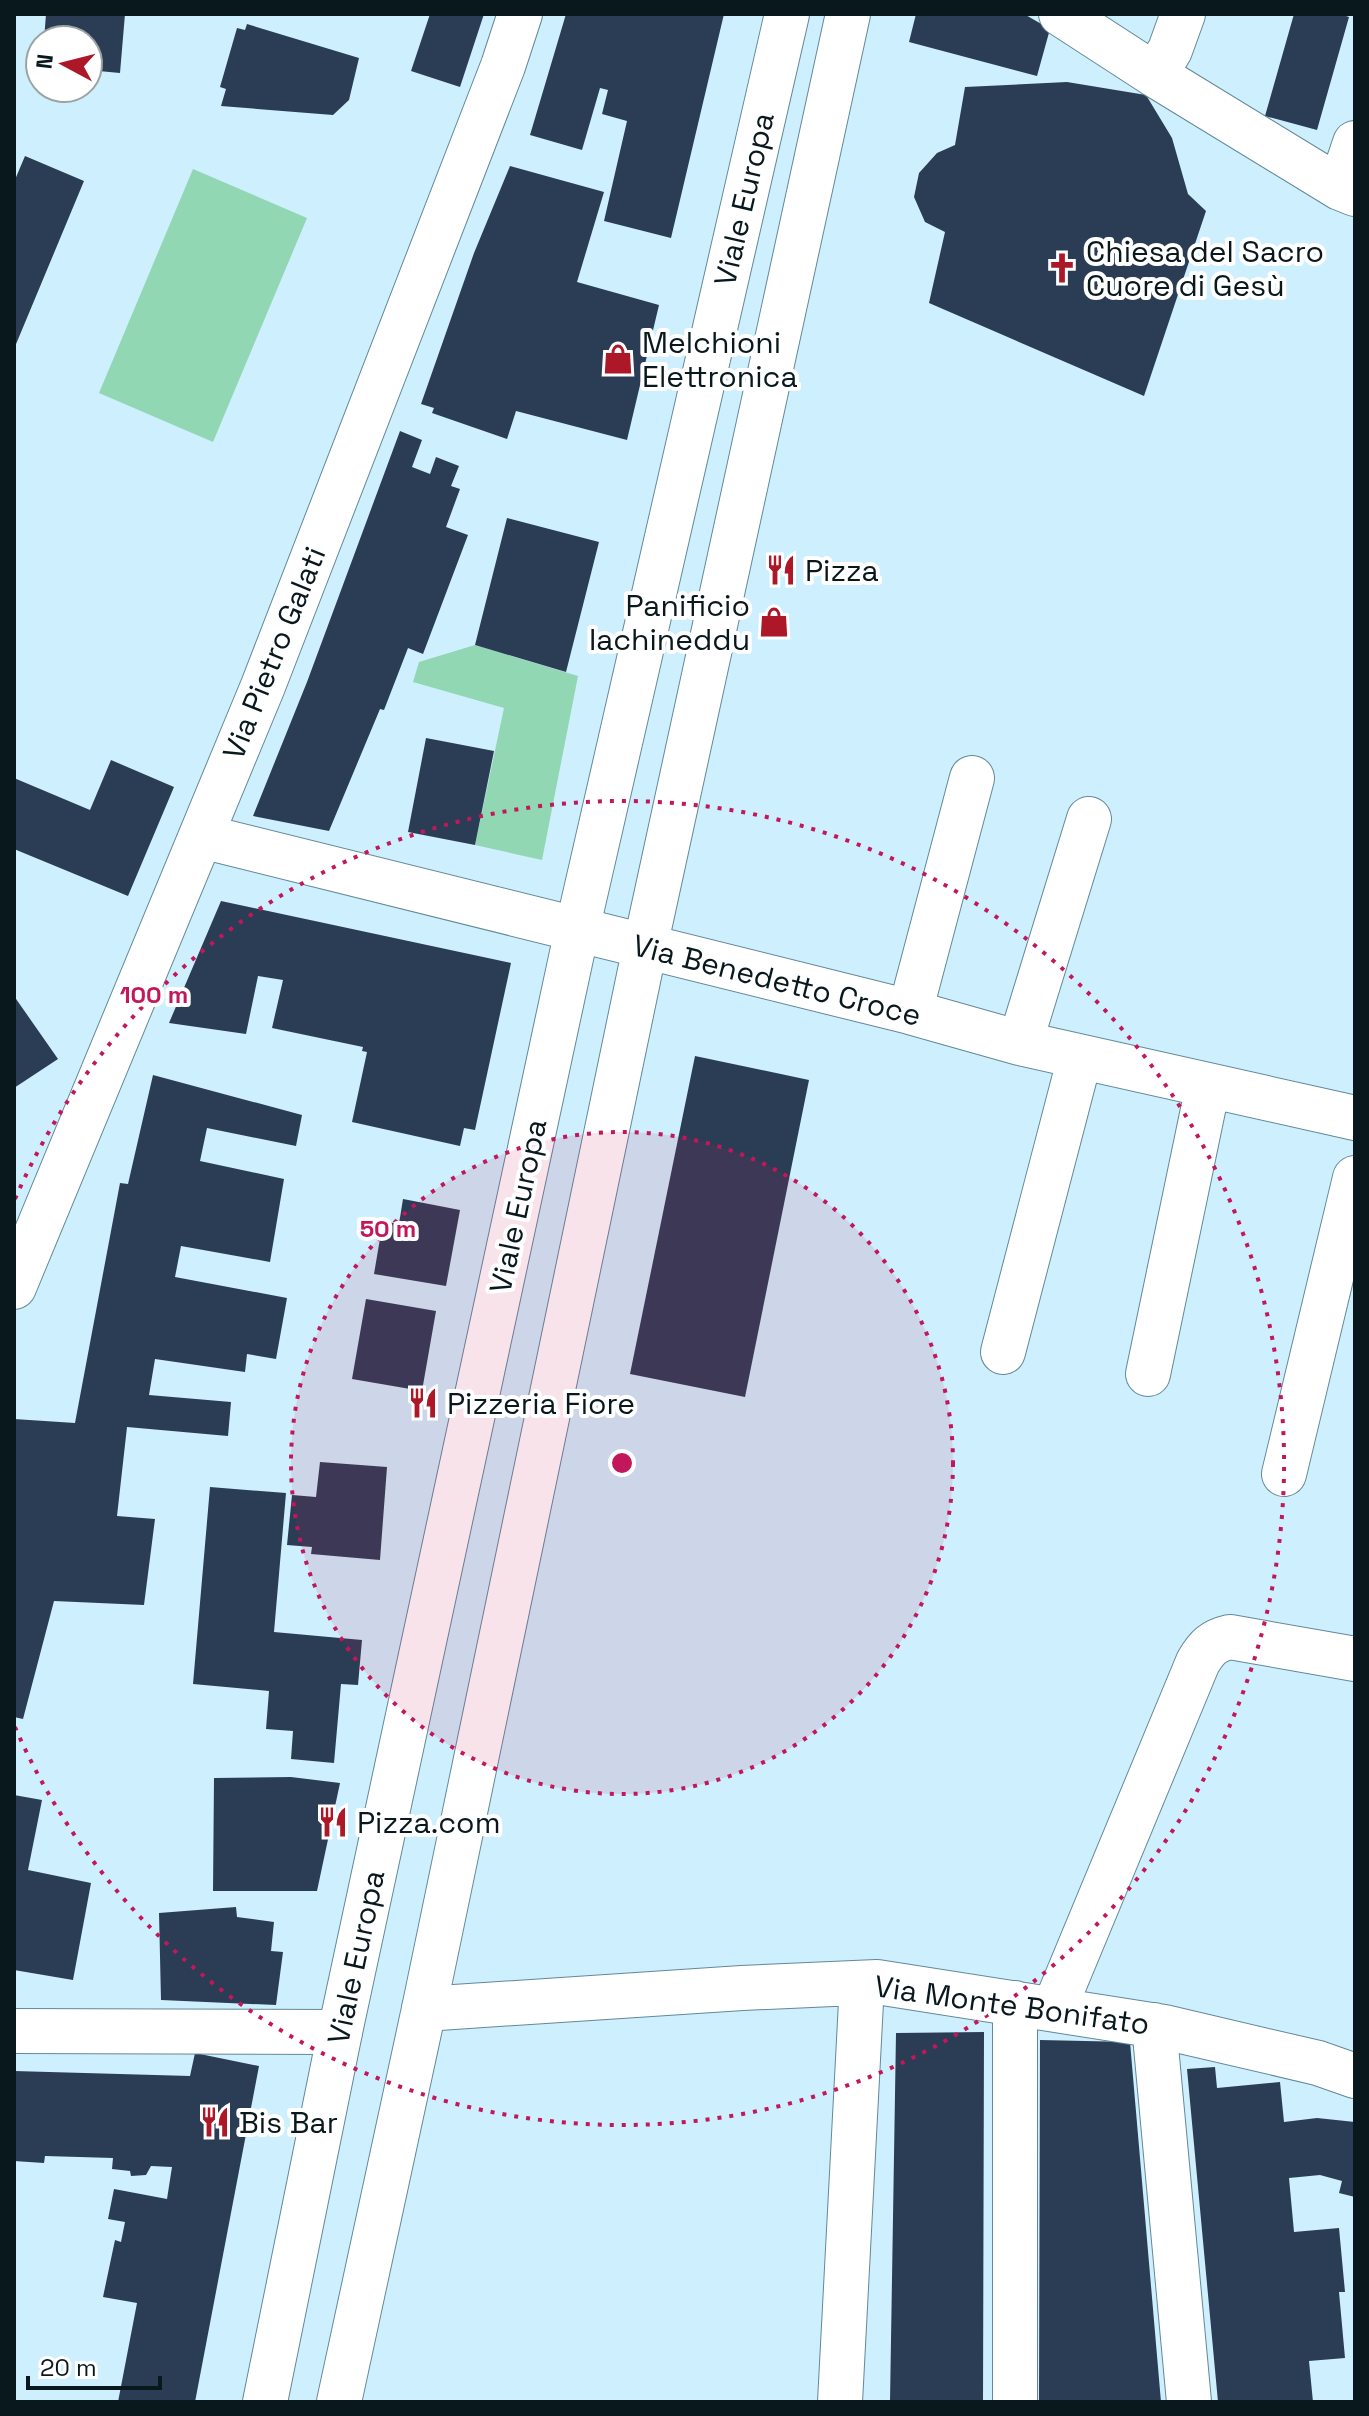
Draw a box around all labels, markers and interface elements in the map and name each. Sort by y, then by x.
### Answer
north arrow [24,24,104,104]
text: N [29,53,59,71]
street label: Viale Europa [705,108,783,290]
place label: Chiesa del Sacro Cuore di Gesù [1086,232,1324,305]
church icon: Chiesa del Sacro Cuore di Gesù [1045,251,1079,285]
place label: Melchioni Elettronica [642,323,798,396]
shop icon: Melchioni Elettronica [601,342,635,376]
street label: Via Pietro Galati [214,541,334,765]
place label: Pizza [805,551,879,590]
restaurant icon: Pizza [764,553,798,587]
place label: Panificio Iachineddu [589,586,750,659]
shop icon: Panificio Iachineddu [757,605,791,639]
street label: Via Benedetto Croce [629,925,925,1035]
text: 100 m [120,979,188,1010]
street label: Viale Europa [481,1115,555,1297]
text: 50 m [360,1213,416,1244]
place label: Pizzeria Fiore [447,1384,635,1423]
restaurant icon: Pizzeria Fiore [406,1386,440,1420]
centre of rings [608,1449,636,1477]
place label: Pizza.com [357,1803,500,1842]
restaurant icon: Pizza.com [316,1805,350,1839]
street label: Viale Europa [319,1866,393,2048]
street label: Via Monte Bonifato [872,1966,1152,2044]
place label: Bis Bar [239,2103,338,2142]
restaurant icon: Bis Bar [198,2105,232,2139]
scale bar [28,2340,160,2390]
text: 20 m [40,2352,97,2383]

